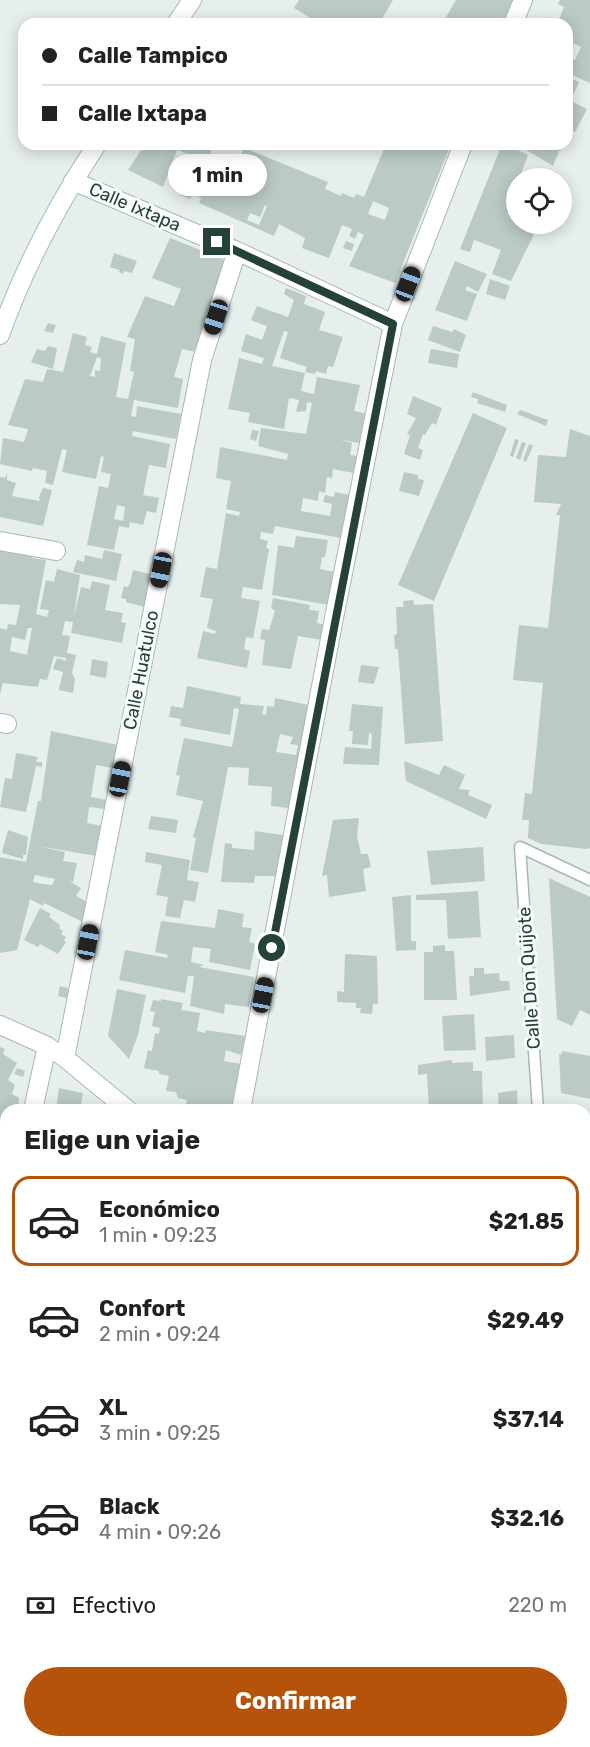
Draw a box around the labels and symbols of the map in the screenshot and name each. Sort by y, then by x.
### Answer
callout: 1 min [168,155,266,197]
street label: Calle Ixtapa [86,178,184,236]
route end [203,228,230,255]
car [393,264,423,304]
car [202,297,230,337]
car [149,551,173,589]
street label: Calle Huatulco [119,608,163,732]
car [108,760,132,798]
street label: Calle Don Quijote [513,906,545,1050]
car [76,923,100,961]
route start [258,934,285,961]
car [251,976,275,1014]

